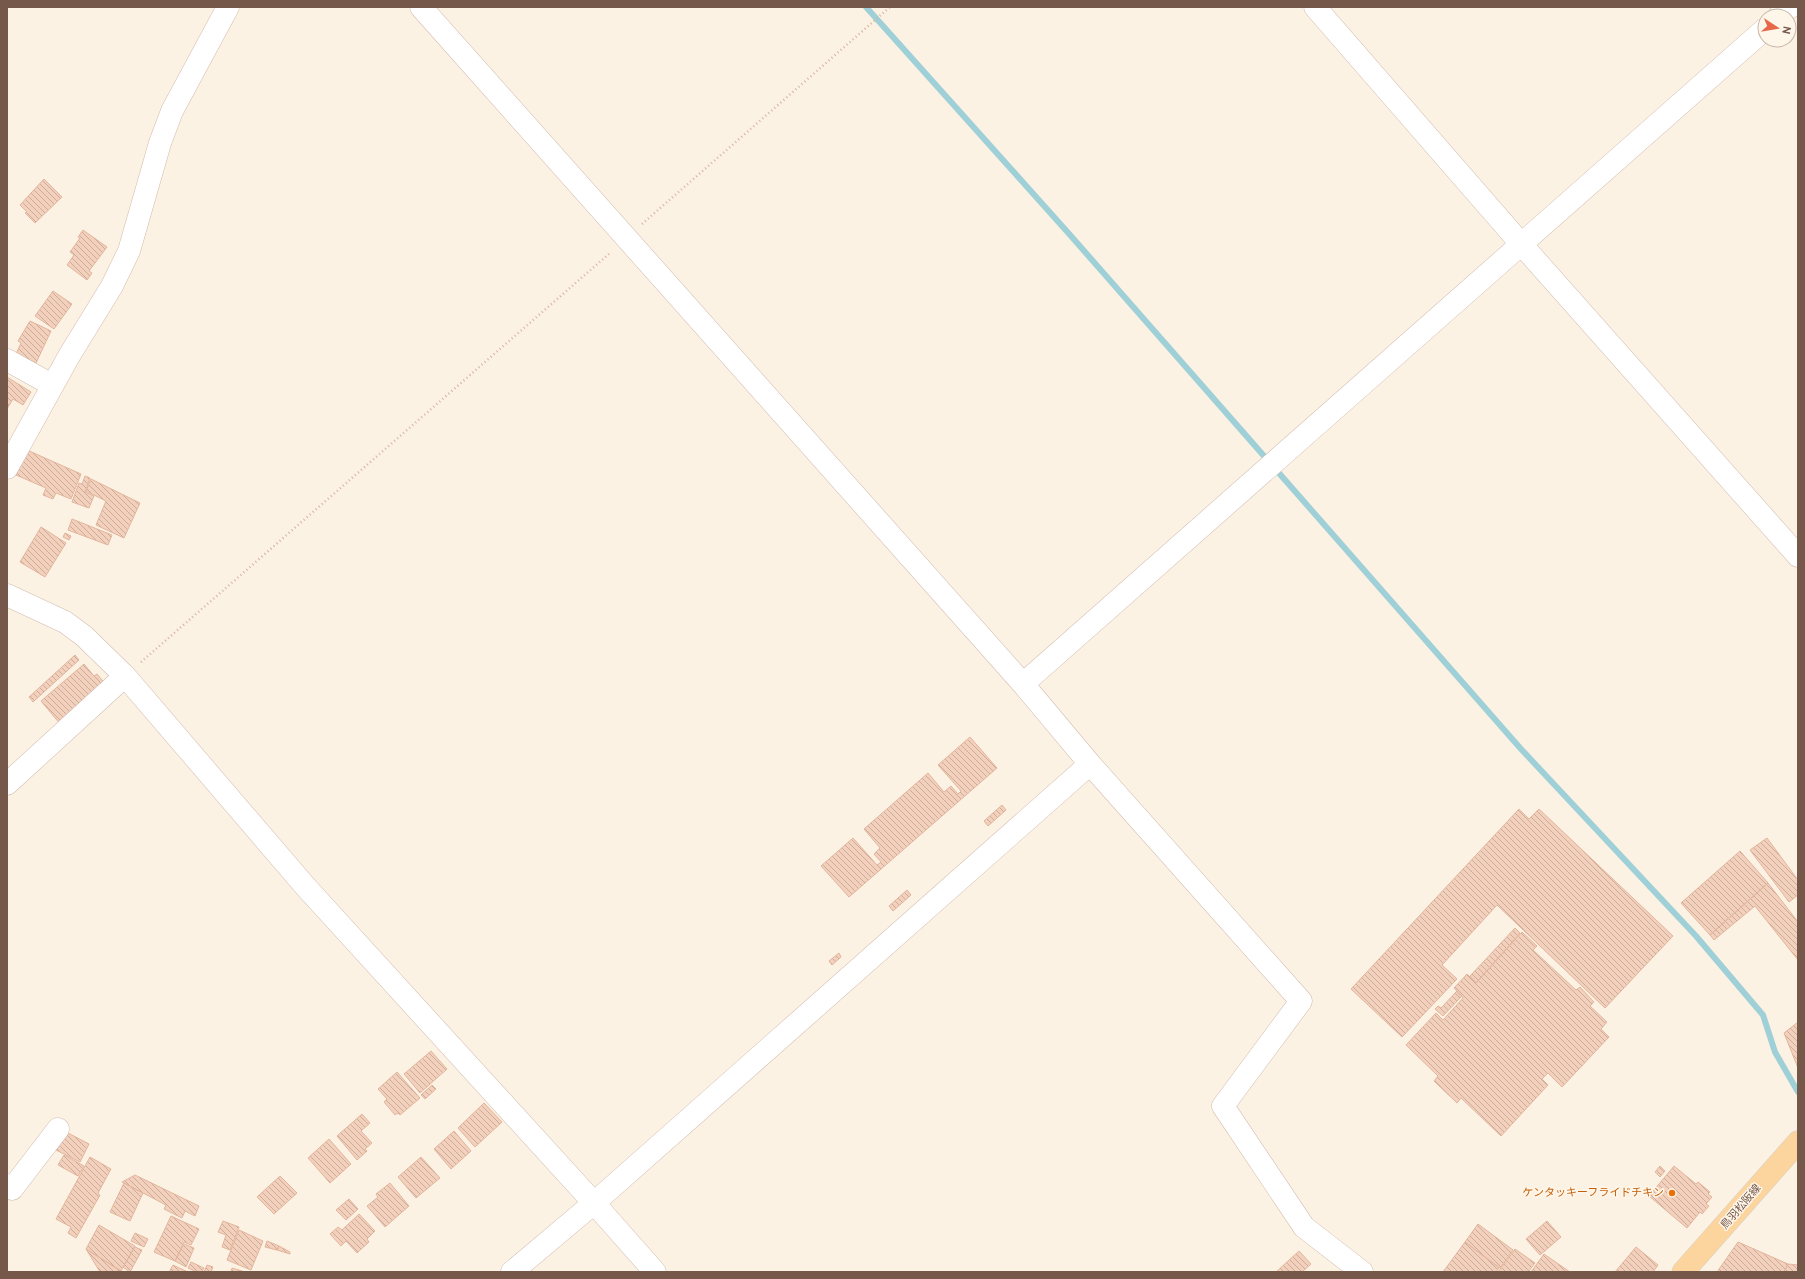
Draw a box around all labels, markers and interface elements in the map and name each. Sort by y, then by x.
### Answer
north arrow [1757,8,1797,48]
text: N [1778,25,1793,35]
street label: 鳥羽松阪線 [1718,1182,1764,1232]
place label: ケンタッキーフライドチキン [1522,1186,1664,1200]
marker: ケンタッキーフライドチキン [1667,1188,1677,1198]

